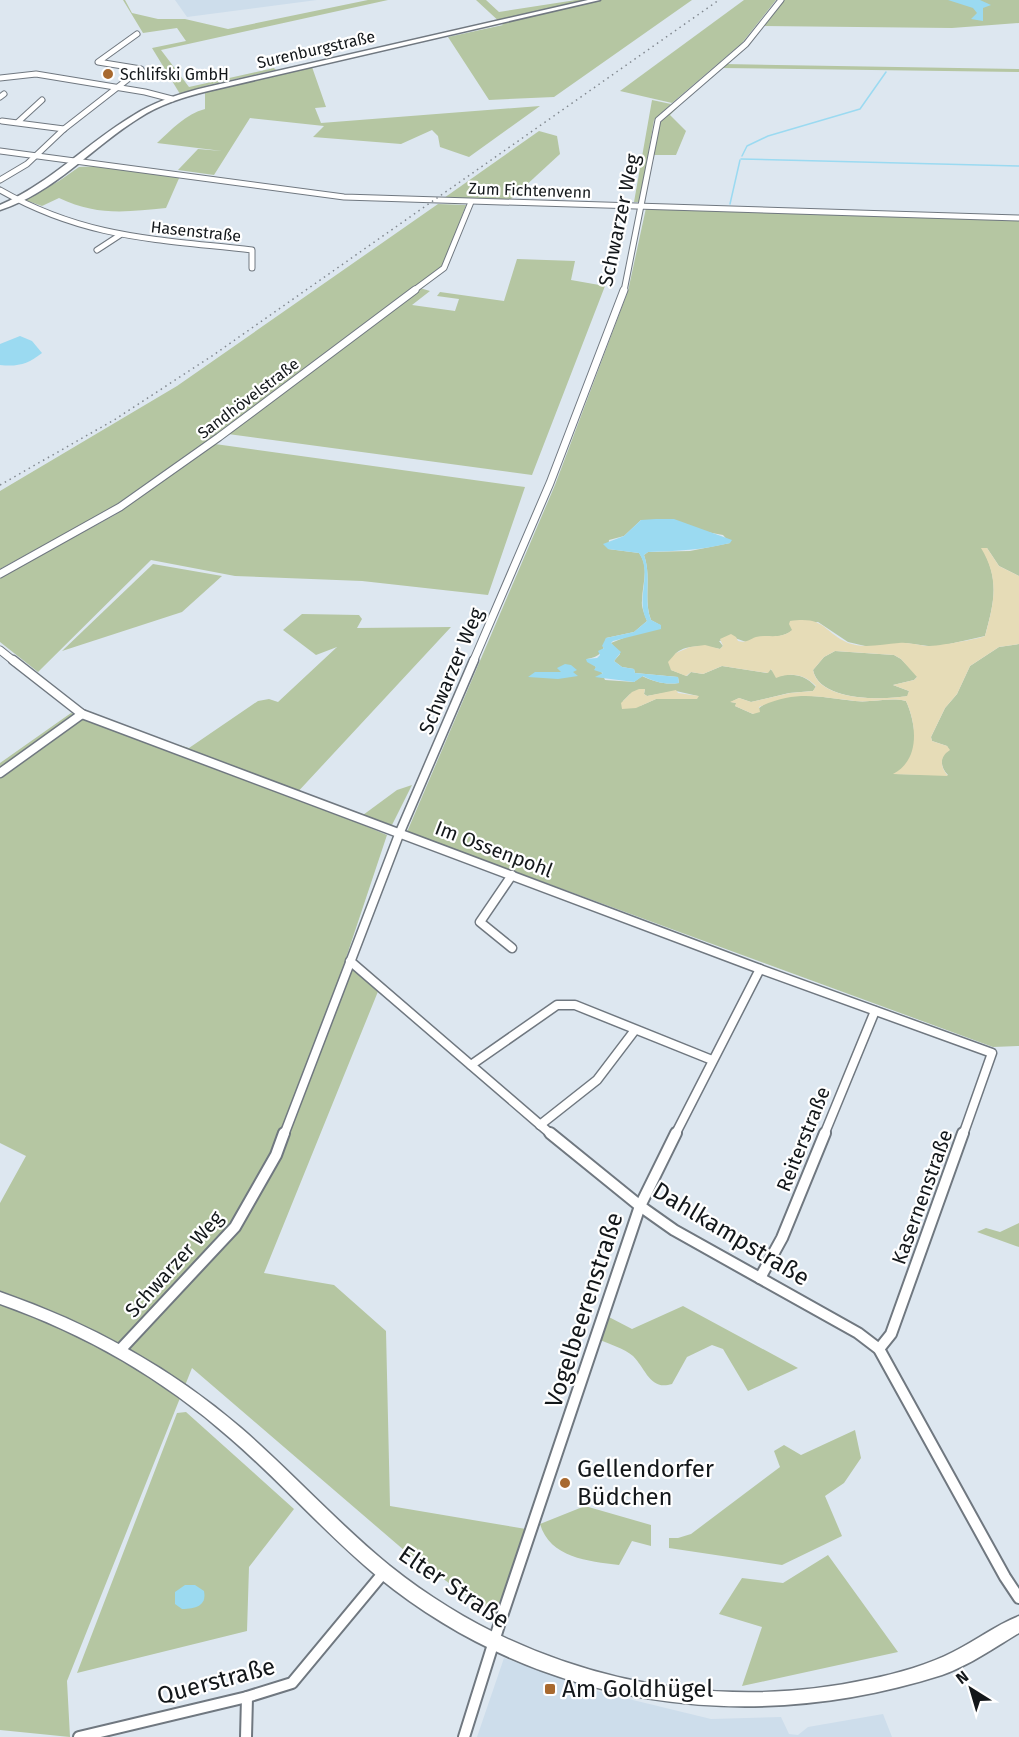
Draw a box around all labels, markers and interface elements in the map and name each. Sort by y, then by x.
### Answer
street label: Surenburgstraße [255,27,377,72]
place label: Schlifski GmbH [120,65,229,84]
marker: Schlifski GmbH [101,67,115,81]
street label: Schwarzer Weg [593,151,645,288]
street label: Zum Fichtenvenn [468,179,592,202]
street label: Hasenstraße [150,217,242,246]
street label: Sandhövelstraße [194,354,303,443]
street label: Schwarzer Weg [414,604,489,738]
street label: Im Ossenpohl [432,816,557,883]
street label: Reiterstraße [771,1083,835,1195]
street label: Kasernenstraße [886,1126,958,1268]
street label: Dahlkampstraße [648,1176,814,1292]
street label: Schwarzer Weg [120,1205,228,1322]
street label: Vogelbeerenstraße [539,1209,629,1411]
place label: Gellendorfer Büdchen [577,1455,715,1511]
marker: Gellendorfer Büdchen [558,1476,572,1490]
street label: Elter Straße [393,1540,515,1634]
street label: Querstraße [154,1652,278,1710]
north arrow [941,1659,1001,1719]
text: N [952,1667,972,1688]
place label: Am Goldhügel [562,1675,713,1703]
marker: Am Goldhügel [543,1682,557,1696]

